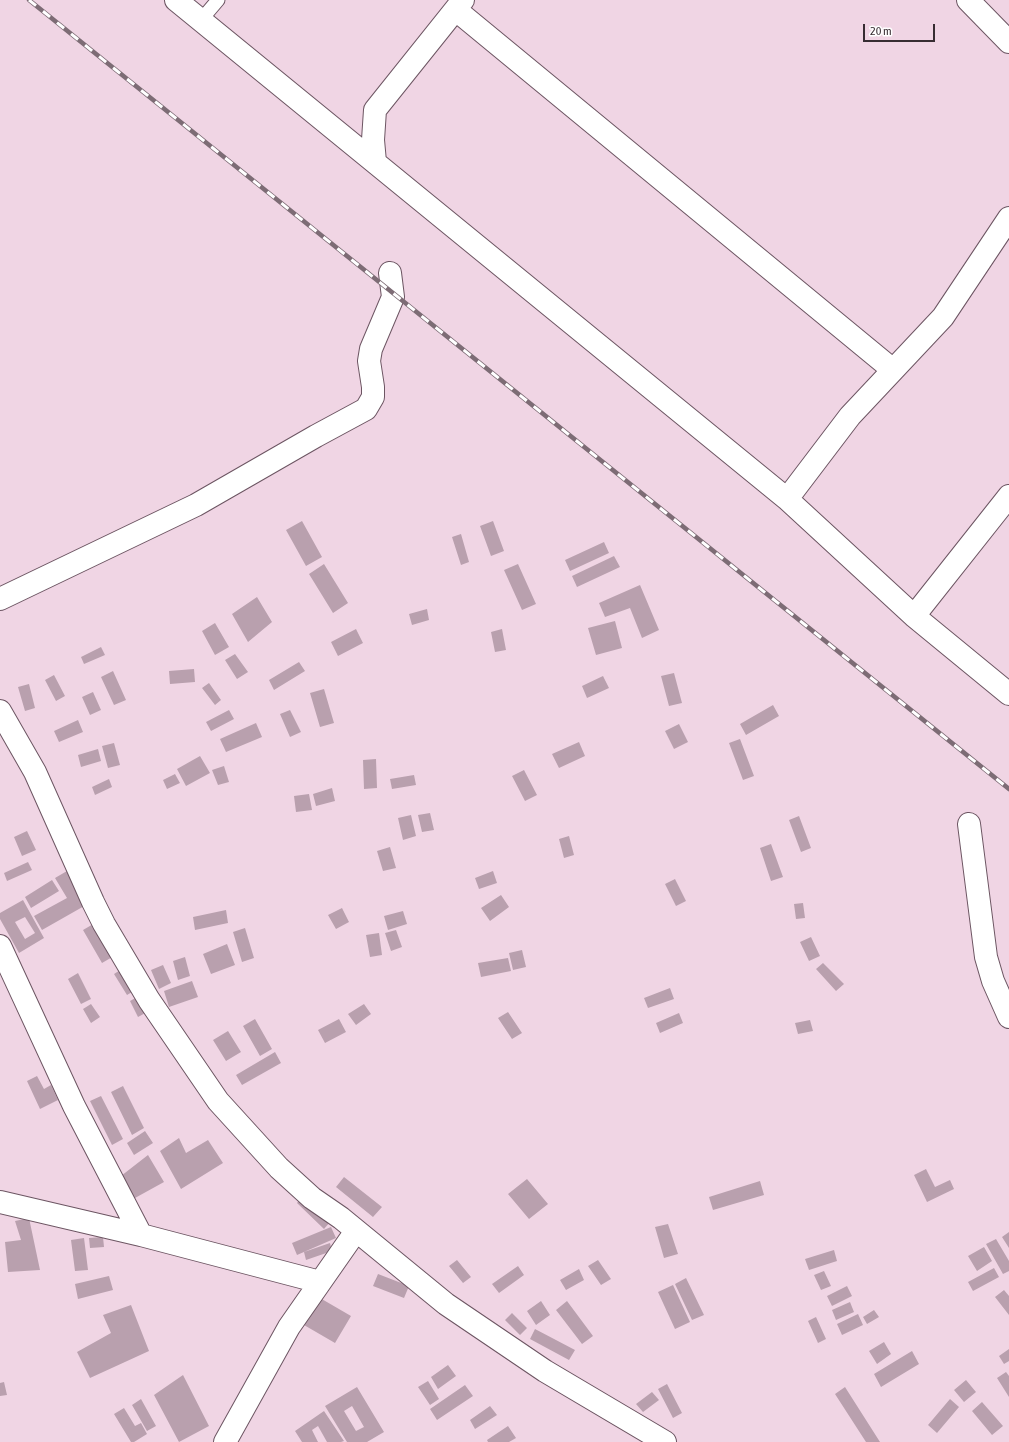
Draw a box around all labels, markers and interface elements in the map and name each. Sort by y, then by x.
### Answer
scale bar [865,16,937,42]
text: 20 m [870,24,892,38]

